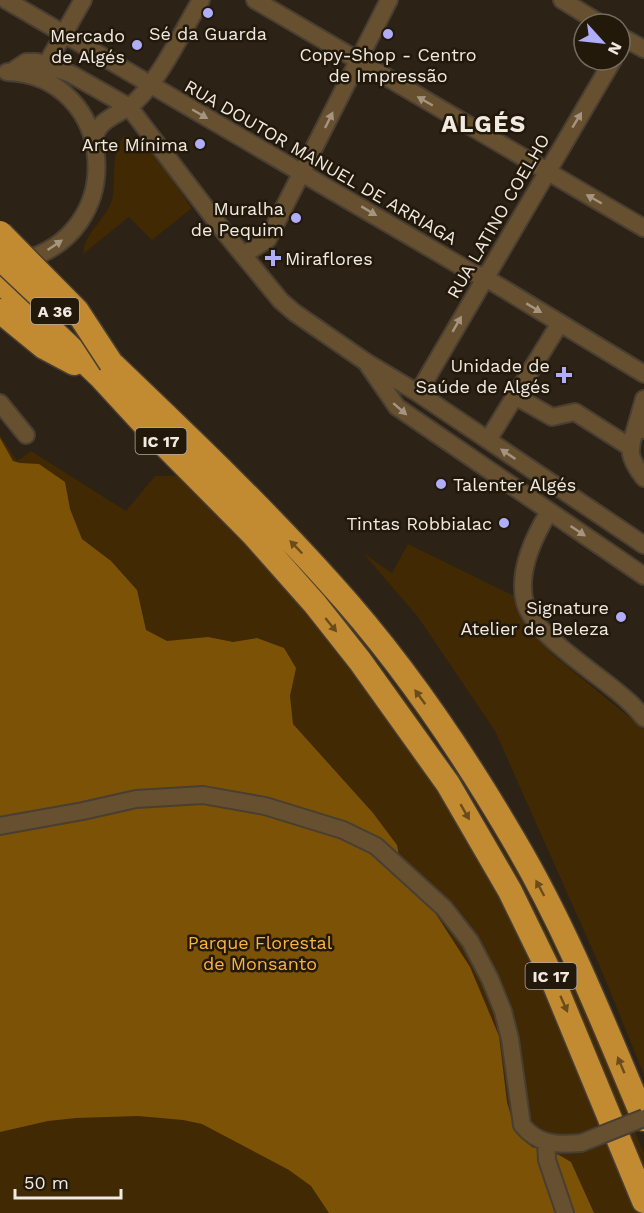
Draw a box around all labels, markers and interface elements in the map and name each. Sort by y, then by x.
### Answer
marker: Sé da Guarda [201,6,215,20]
north arrow [572,12,632,72]
place label: Sé da Guarda [149,23,267,44]
place label: Mercado de Algés [50,25,125,67]
marker: Copy-Shop - Centro de Impressão [381,27,395,41]
marker: Mercado de Algés [130,38,144,52]
text: N [604,39,626,58]
place label: Copy-Shop - Centro de Impressão [299,44,477,86]
street label: RUA DOUTOR MANUEL DE ARRIAGA [181,75,461,249]
one-way arrow [416,96,433,106]
one-way arrow [192,109,209,119]
district label: ALGÉS [441,110,527,138]
one-way arrow [325,111,334,128]
one-way arrow [572,112,583,128]
street label: RUA LATINO COELHO [442,130,554,302]
place label: Arte Mínima [82,134,188,155]
marker: Arte Mínima [193,137,207,151]
one-way arrow [585,194,602,204]
place label: Muralha de Pequim [191,198,284,240]
one-way arrow [361,206,377,217]
marker: Muralha de Pequim [289,211,303,225]
one-way arrow [47,240,63,251]
place label: Miraflores [285,248,373,269]
marker: Miraflores [266,251,280,265]
road number: A 36 [31,298,79,324]
one-way arrow [526,302,542,313]
one-way arrow [452,316,463,332]
place label: Unidade de Saúde de Algés [416,355,550,397]
marker: Unidade de Saúde de Algés [555,366,573,384]
one-way arrow [392,402,408,415]
road number: IC 17 [136,428,186,454]
one-way arrow [500,449,516,460]
place label: Talenter Algés [453,474,576,495]
marker: Talenter Algés [434,477,448,491]
place label: Tintas Robbialac [346,513,492,534]
marker: Tintas Robbialac [497,516,511,530]
one-way arrow [569,526,586,537]
one-way arrow [289,541,303,555]
place label: Signature Atelier de Beleza [460,597,609,639]
marker: Signature Atelier de Beleza [614,610,628,624]
one-way arrow [325,617,338,633]
one-way arrow [414,689,426,705]
one-way arrow [460,804,470,821]
one-way arrow [535,879,545,896]
park label: Parque Florestal de Monsanto [188,932,333,974]
road number: IC 17 [526,963,576,989]
one-way arrow [559,996,569,1014]
one-way arrow [616,1056,626,1074]
scale bar [15,1162,122,1200]
text: 50 m [24,1172,69,1193]

